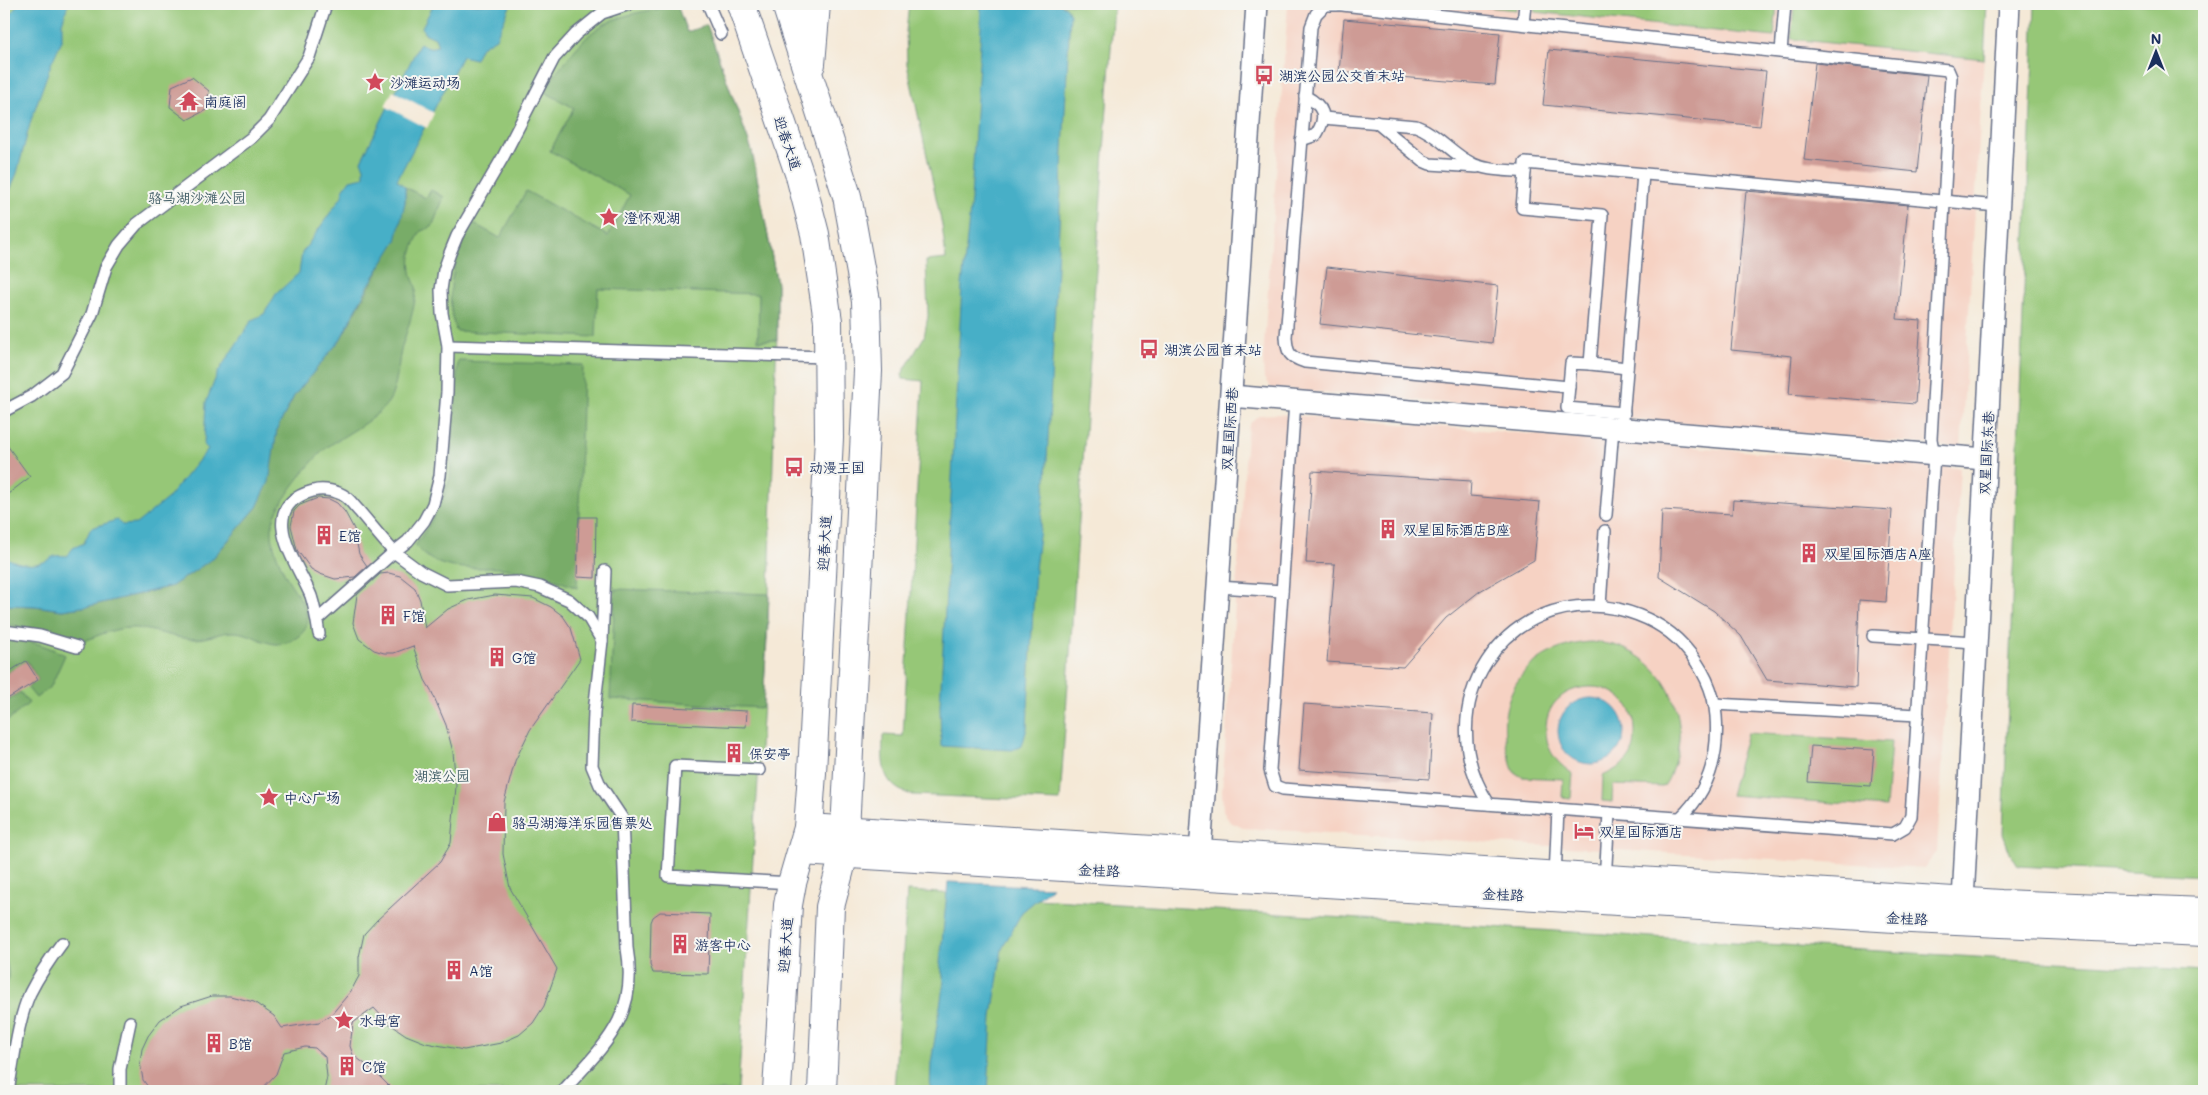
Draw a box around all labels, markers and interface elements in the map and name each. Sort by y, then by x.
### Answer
north arrow [2130,28,2180,78]
text: N [2151,29,2161,48]
bus stop icon: 湖滨公园公交首末站 [1253,64,1275,86]
place label: 湖滨公园公交首末站 [1279,66,1405,85]
place icon: 沙滩运动场 [364,71,386,93]
place label: 沙滩运动场 [390,73,460,92]
temple icon: 南庭阁 [178,90,200,112]
place label: 南庭阁 [204,92,246,111]
street label: 迎春大道 [770,113,806,173]
park label: 骆马湖沙滩公园 [148,188,246,207]
place icon: 澄怀观湖 [598,206,620,228]
place label: 澄怀观湖 [624,208,680,227]
bus stop icon: 湖滨公园首末站 [1138,338,1160,360]
place label: 湖滨公园首末站 [1164,340,1262,359]
street label: 双星国际西巷 [1217,385,1241,472]
street label: 双星国际东巷 [1974,410,1998,495]
bus stop icon: 动漫王国 [783,456,805,478]
place label: 动漫王国 [809,458,865,477]
street label: 迎春大道 [813,515,835,571]
building icon: 双星国际酒店B座 [1377,518,1399,540]
place label: 双星国际酒店B座 [1403,520,1510,539]
building icon: E馆 [313,524,335,546]
place label: E馆 [339,526,361,545]
building icon: 双星国际酒店A座 [1798,542,1820,564]
place label: 双星国际酒店A座 [1824,544,1932,563]
building icon: F馆 [377,604,399,626]
place label: F馆 [403,606,425,625]
building icon: G馆 [486,646,508,668]
place label: G馆 [512,648,536,667]
building icon: 保安亭 [723,742,745,764]
place label: 保安亭 [749,744,791,763]
park label: 湖滨公园 [414,766,470,785]
place icon: 中心广场 [258,786,280,808]
place label: 中心广场 [284,788,340,807]
shop icon: 骆马湖海洋乐园售票处 [486,811,508,833]
place label: 骆马湖海洋乐园售票处 [512,813,652,832]
hotel icon: 双星国际酒店 [1573,820,1595,842]
place label: 双星国际酒店 [1599,822,1683,841]
street label: 金桂路 [1078,859,1120,881]
street label: 金桂路 [1482,883,1524,905]
street label: 金桂路 [1886,907,1928,929]
street label: 迎春大道 [774,916,796,974]
building icon: 游客中心 [669,933,691,955]
place label: 游客中心 [695,935,751,954]
building icon: A馆 [443,959,465,981]
place label: A馆 [469,961,493,980]
place icon: 水母宫 [333,1009,355,1031]
place label: 水母宫 [359,1011,401,1030]
building icon: B馆 [203,1032,225,1054]
place label: B馆 [229,1034,252,1053]
building icon: C馆 [336,1055,358,1077]
place label: C馆 [362,1057,386,1076]

